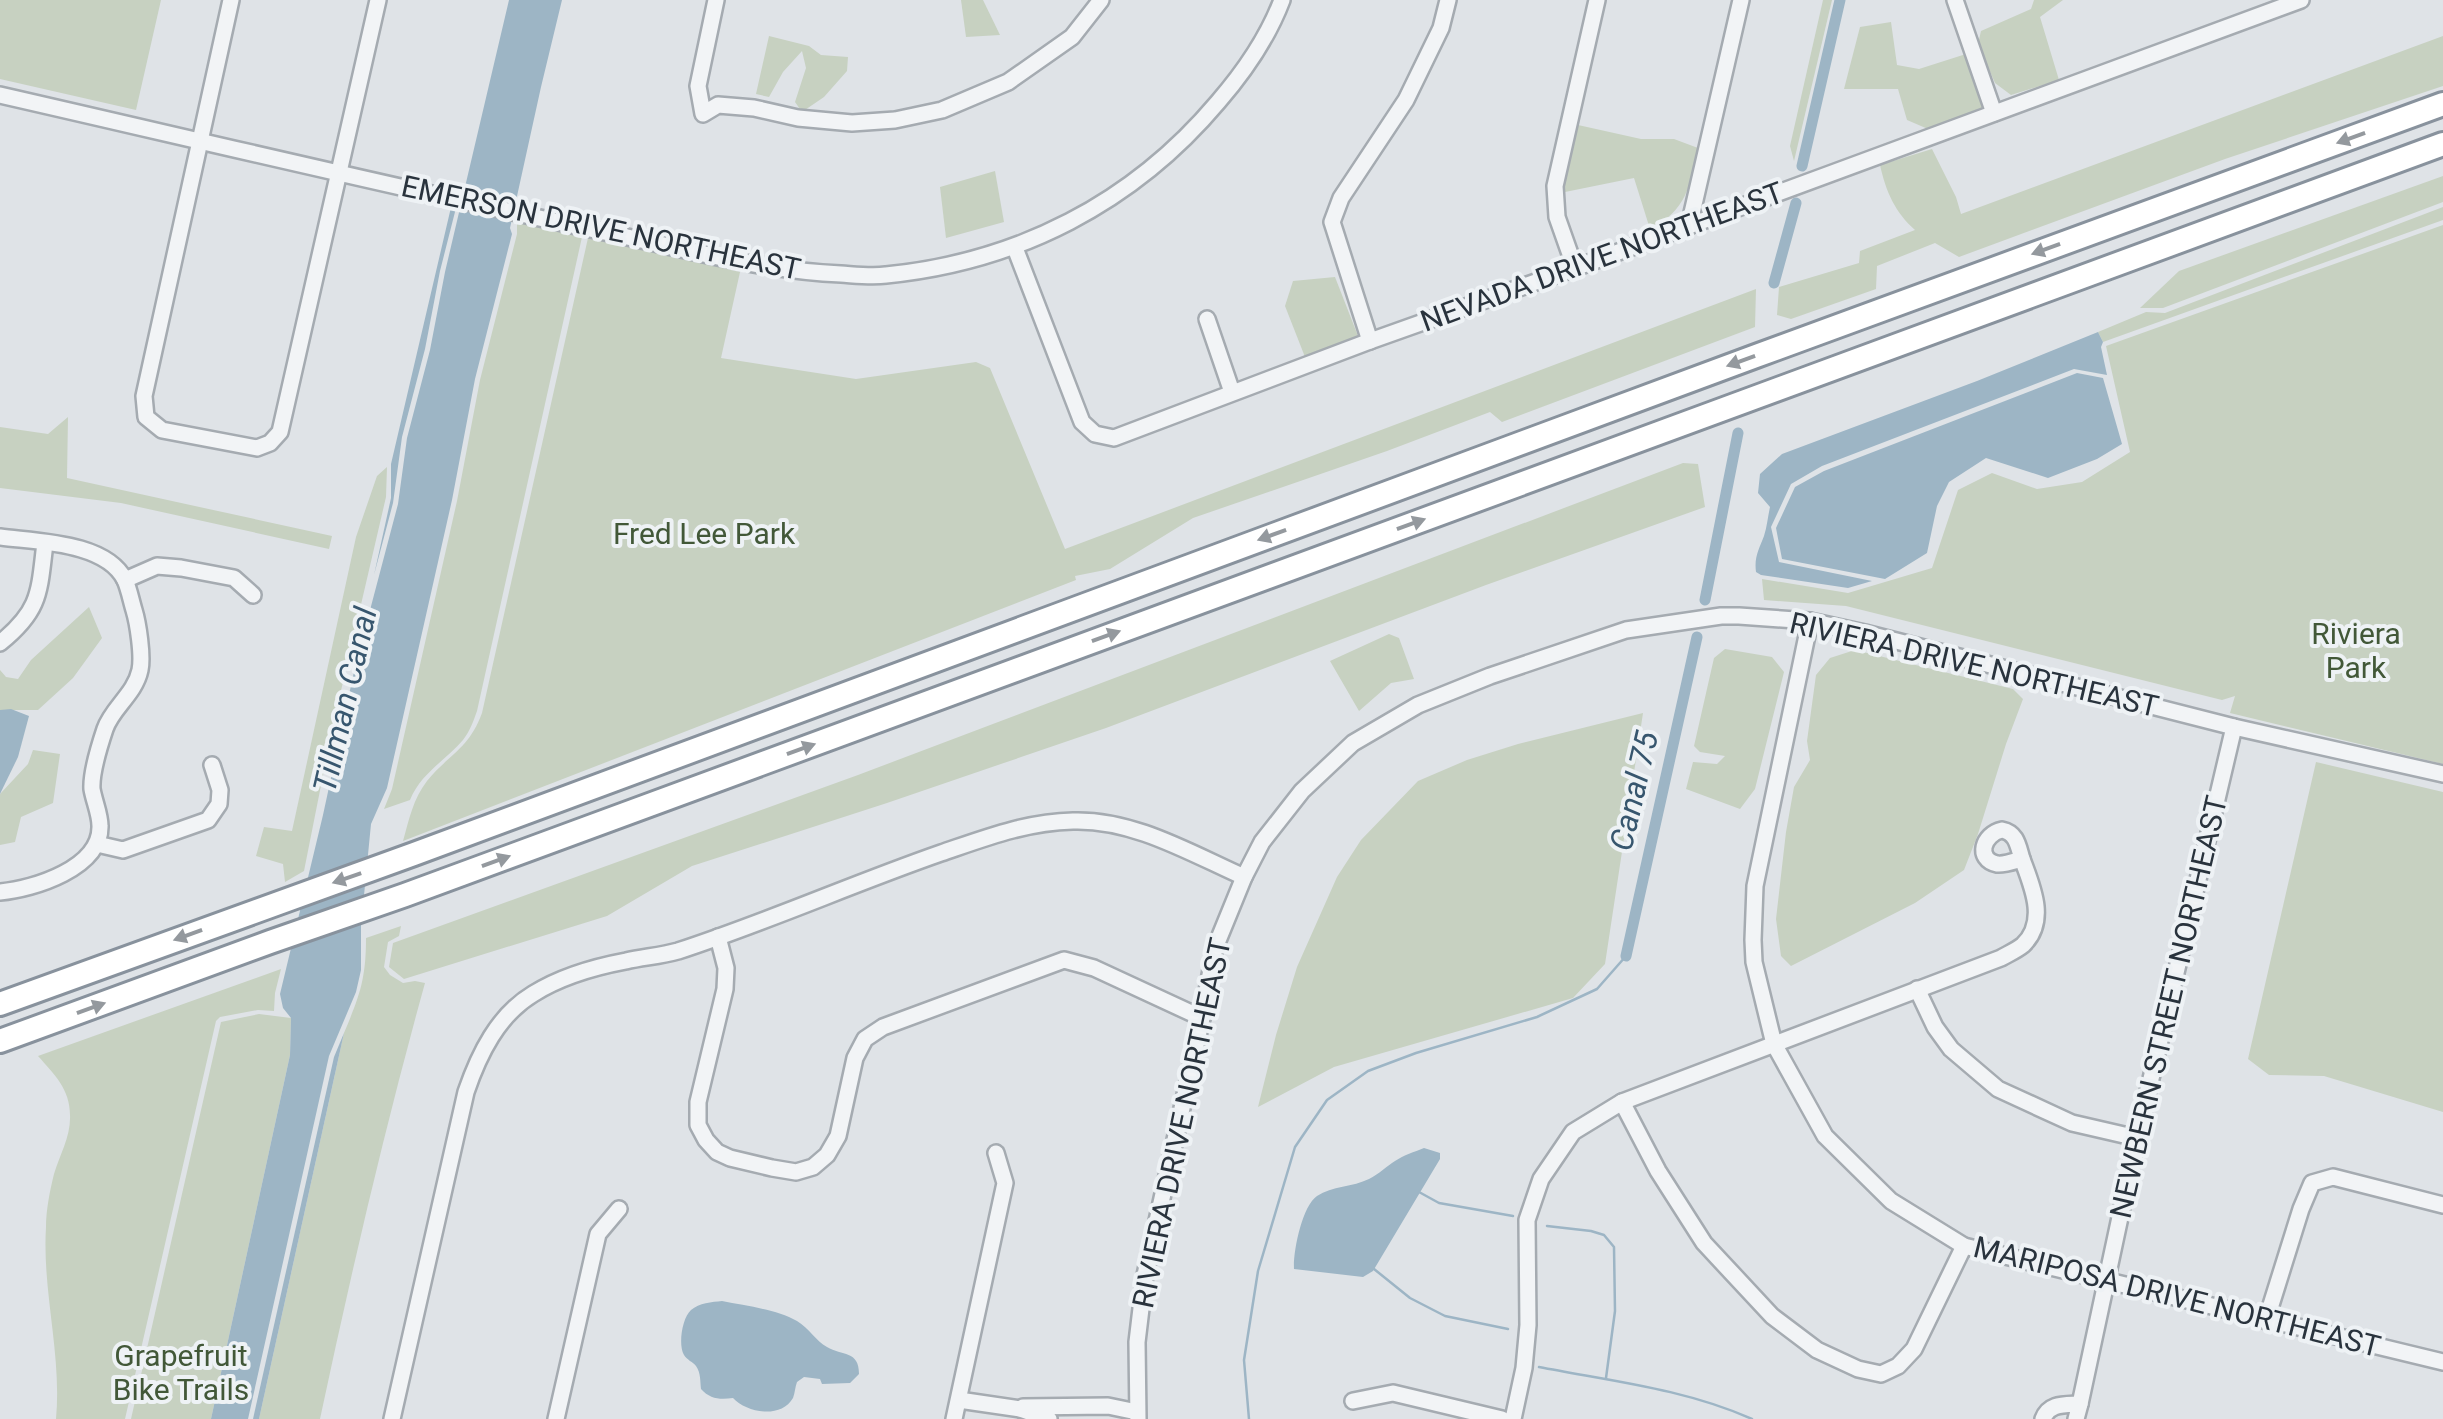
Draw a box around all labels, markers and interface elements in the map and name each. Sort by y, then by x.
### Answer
one-way arrow [2336,130,2366,146]
street label: EMERSON DRIVE NORTHEAST [398,168,804,287]
street label: NEVADA DRIVE NORTHEAST [1416,174,1788,339]
one-way arrow [2031,242,2061,257]
one-way arrow [1726,354,1756,369]
park label: Fred Lee Park [613,516,796,551]
one-way arrow [1396,516,1426,531]
one-way arrow [1257,528,1287,543]
water label: Tillman Canal [305,603,385,796]
street label: RIVIERA DRIVE NORTHEAST [1786,605,2162,724]
park label: Riviera Park [2311,616,2401,685]
one-way arrow [1091,628,1121,643]
water label: Canal 75 [1602,727,1666,854]
one-way arrow [786,741,816,756]
street label: NEWBERN STREET NORTHEAST [2103,792,2234,1222]
one-way arrow [482,853,512,868]
one-way arrow [331,871,361,886]
one-way arrow [172,928,202,943]
street label: RIVIERA DRIVE NORTHEAST [1125,935,1238,1311]
one-way arrow [77,1000,107,1015]
street label: MARIPOSA DRIVE NORTHEAST [1970,1229,2384,1364]
park label: Grapefruit Bike Trails [113,1338,249,1407]

